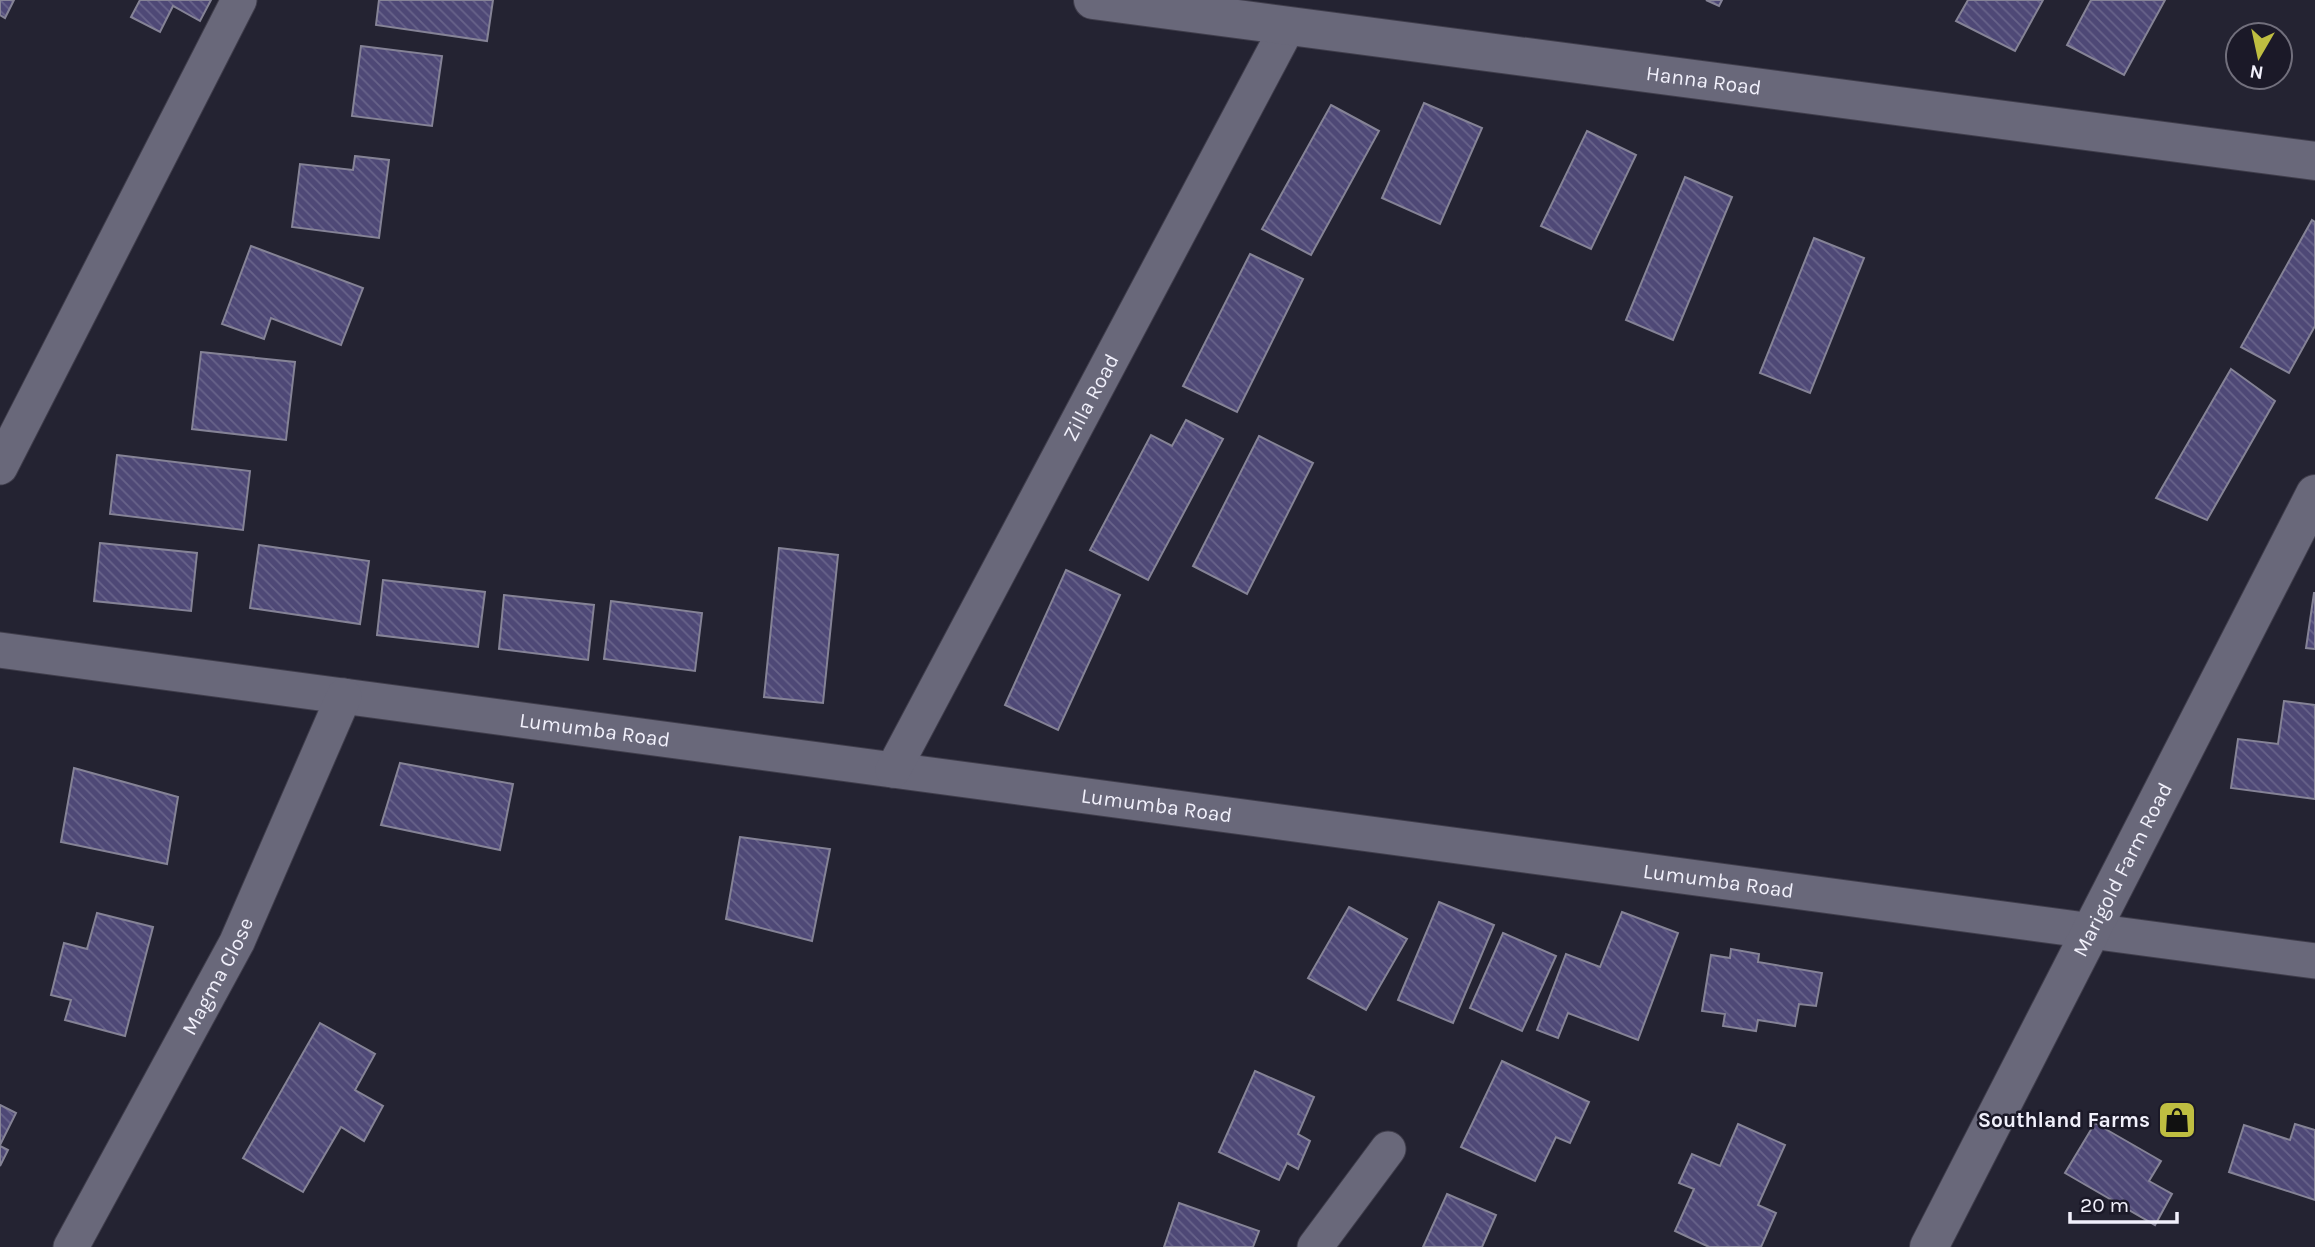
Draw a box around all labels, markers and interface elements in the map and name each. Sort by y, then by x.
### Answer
north arrow [2224,21,2294,91]
text: N [2248,60,2265,84]
street label: Hanna Road [1645,61,1763,100]
street label: Zilla Road [1058,350,1124,445]
street label: Lumumba Road [518,708,672,752]
street label: Marigold Farm Road [2068,779,2177,961]
street label: Lumumba Road [1080,783,1234,827]
street label: Lumumba Road [1642,859,1795,903]
street label: Magma Close [177,914,258,1039]
shop icon: Southland Farms [2156,1099,2198,1141]
place label: Southland Farms [1978,1108,2150,1132]
scale bar [2070,1180,2177,1224]
text: 20 m [2080,1193,2129,1217]

